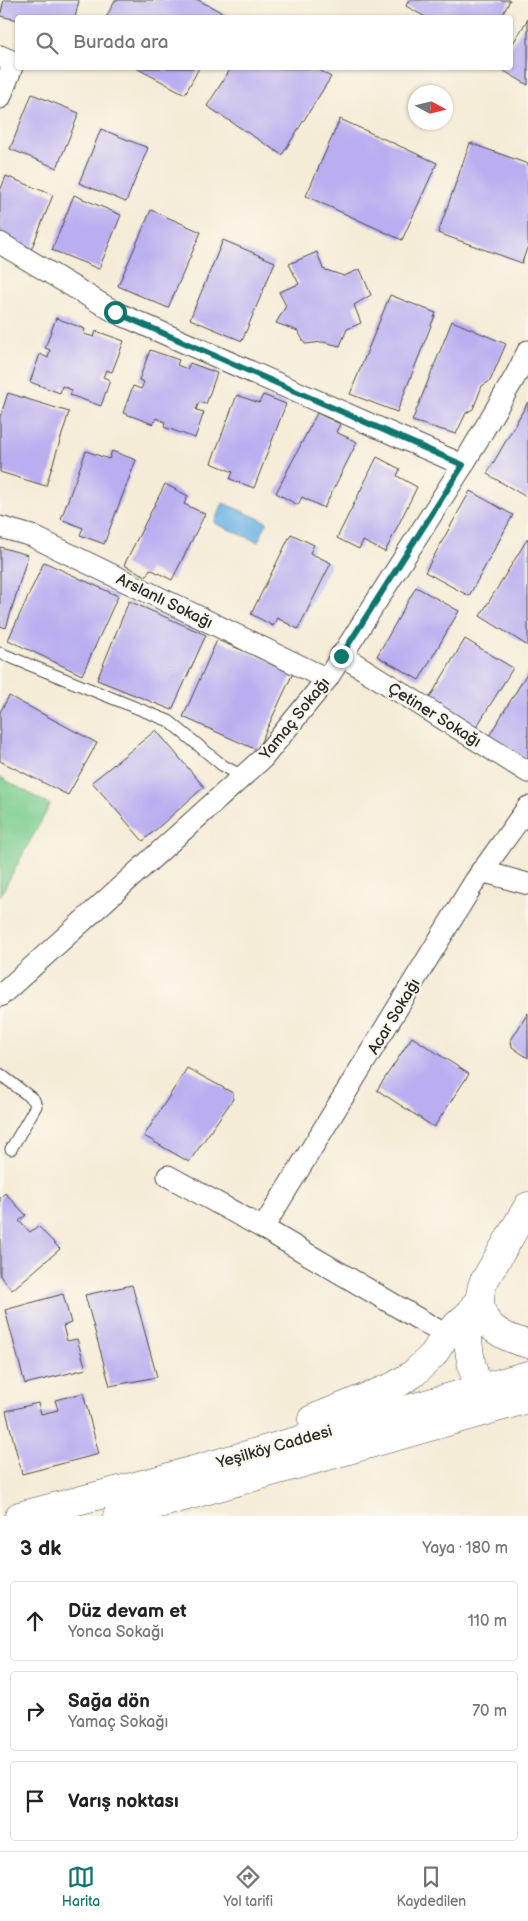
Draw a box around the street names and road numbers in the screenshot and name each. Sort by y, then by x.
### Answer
street label: Arslanlı Sokağı [113,570,216,633]
street label: Yamaç Sokağı [256,674,334,765]
street label: Çetiner Sokağı [384,679,484,751]
street label: Acar Sokağı [364,975,424,1058]
street label: Yeşilköy Caddesi [213,1422,335,1473]

